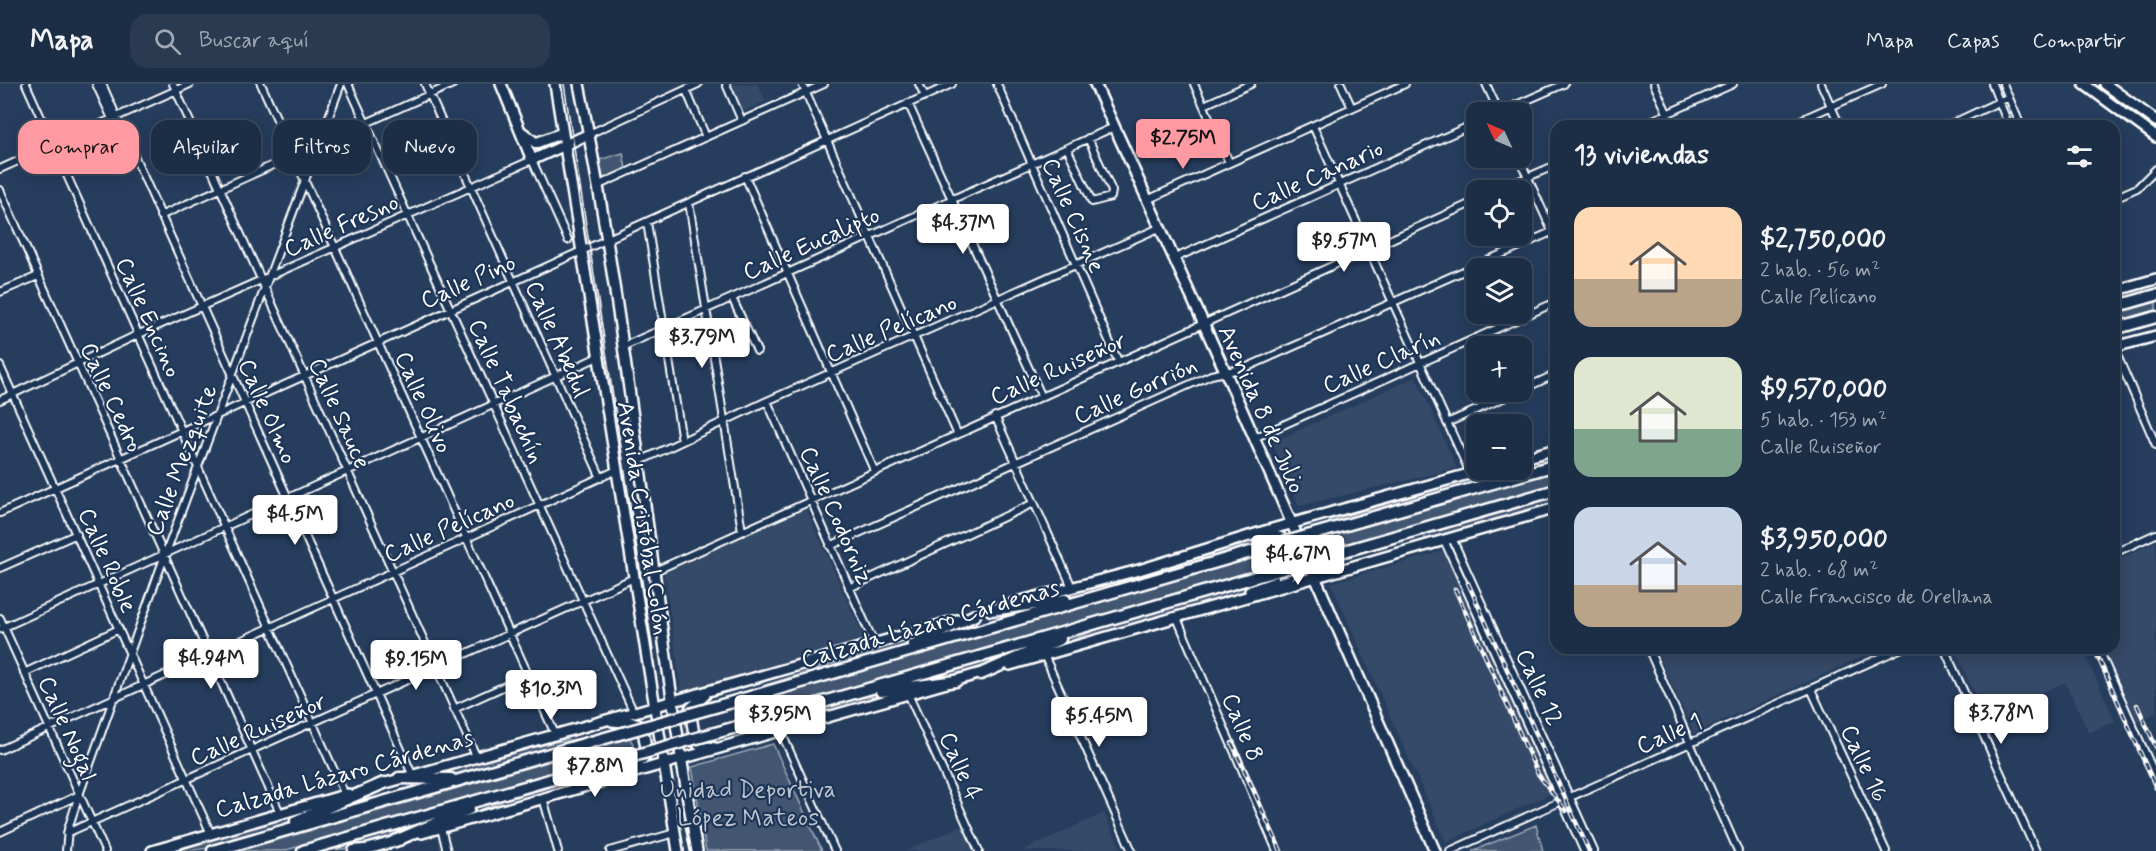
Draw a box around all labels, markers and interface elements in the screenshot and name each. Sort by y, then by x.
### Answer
search box [130,14,550,68]
text: Mapa [30,23,94,60]
icon: search [151,25,184,58]
text: Buscar aquí [199,27,309,55]
text: Mapa [1866,27,1914,55]
text: Capas [1947,27,2000,55]
text: Compartir [2033,27,2126,55]
north arrow [1466,102,1532,168]
map controls [1466,102,1532,480]
pin: $2.75M [1134,119,1232,170]
chip: Comprar [18,120,139,174]
chip: Alquilar [151,120,261,174]
chip: Filtros [273,120,371,174]
chip: Nuevo [383,120,477,174]
text: $2.75M [1150,125,1216,152]
street label: Calle Canario [1247,133,1388,219]
text: 13 viviendas [1574,139,1709,173]
icon: filters [2063,140,2096,173]
street label: Calle Cisne [1034,153,1112,278]
button: locate [1466,180,1532,246]
street label: Calle Fresno [279,187,404,266]
street label: Calle Eucalipto [738,200,885,288]
pin: $4.37M [914,204,1012,255]
text: $4.37M [931,210,995,237]
pin: $9.57M [1295,222,1393,273]
text: $2,750,000 [1760,223,1886,257]
text: $9.57M [1311,228,1377,255]
icon: home [1622,231,1694,303]
street label: Calle Pino [416,248,521,317]
street label: Calle Encino [107,253,188,383]
text: 2 hab. · 56 m² [1760,257,1880,284]
button: layers [1466,258,1532,324]
street label: Calle Abedul [517,276,596,403]
text: Calle Pelícano [1760,284,1877,311]
street label: Calle Pelícano [821,288,962,371]
street label: Calle Tabachín [460,314,551,469]
pin: $3.79M [653,318,751,369]
street label: Avenida 8 de Julio [1210,321,1312,499]
street label: Calle Clarín [1318,323,1445,402]
text: $3.79M [669,324,735,351]
street label: Calle Ruiseñor [986,326,1132,413]
button: + [1466,336,1532,402]
street label: Calle Cedro [72,338,150,458]
street label: Calle Olivo [386,347,459,458]
street label: Calle Gorrión [1069,350,1202,432]
street label: Calle Sauce [300,353,377,474]
street label: Calle Olmo [230,354,304,469]
text: $9,570,000 [1760,373,1887,407]
street label: Calle Mezquite [139,380,226,541]
icon: home [1622,381,1694,453]
street label: Avenida Cristóbal Colón [609,399,676,637]
text: 5 hab. · 153 m² [1760,407,1887,434]
button: − [1466,414,1532,480]
text: Calle Ruiseñor [1760,434,1882,461]
street label: Calle Codorniz [791,442,880,590]
street label: Calle Pelícano [379,486,520,571]
pin: $4.5M [253,495,337,546]
text: $4.5M [266,501,324,528]
street label: Calle Roble [70,503,144,618]
text: $3,950,000 [1760,523,1888,557]
icon: home [1622,531,1694,603]
pin: $4.67M [1249,535,1347,586]
text: $4.67M [1265,541,1331,568]
text: 2 hab. · 68 m² [1760,557,1878,584]
street label: Calzada Lázaro Cárdenas [798,573,1064,676]
text: Calle Francisco de Orellana [1760,584,1993,611]
pin: $4.94M [162,639,260,690]
pin: $9.15M [367,640,465,691]
street label: Calle 12 [1507,644,1570,731]
text: $4.94M [177,645,245,672]
text: $9.15M [385,646,447,673]
pin: $10.3M [502,670,600,721]
street label: Calle Nogal [27,672,103,787]
text: $10.3M [520,676,582,703]
street label: Calle Ruiseñor [186,687,332,774]
street label: Calle 8 [1213,689,1270,767]
pin: $3.78M [1952,694,2050,745]
pin: $3.95M [731,695,829,746]
pin: $5.45M [1050,697,1148,748]
text: $3.78M [1968,700,2034,727]
text: $3.95M [749,701,812,728]
text: $5.45M [1065,703,1133,730]
street label: Calle 1 [1632,706,1707,763]
street label: Calle 16 [1832,720,1895,807]
street label: Calzada Lázaro Cárdenas [212,723,478,826]
street label: Calle 4 [931,727,988,806]
pin: $7.8M [553,747,637,798]
text: $7.8M [567,753,623,780]
park label: Unidad Deportiva López Mateos [660,775,836,834]

